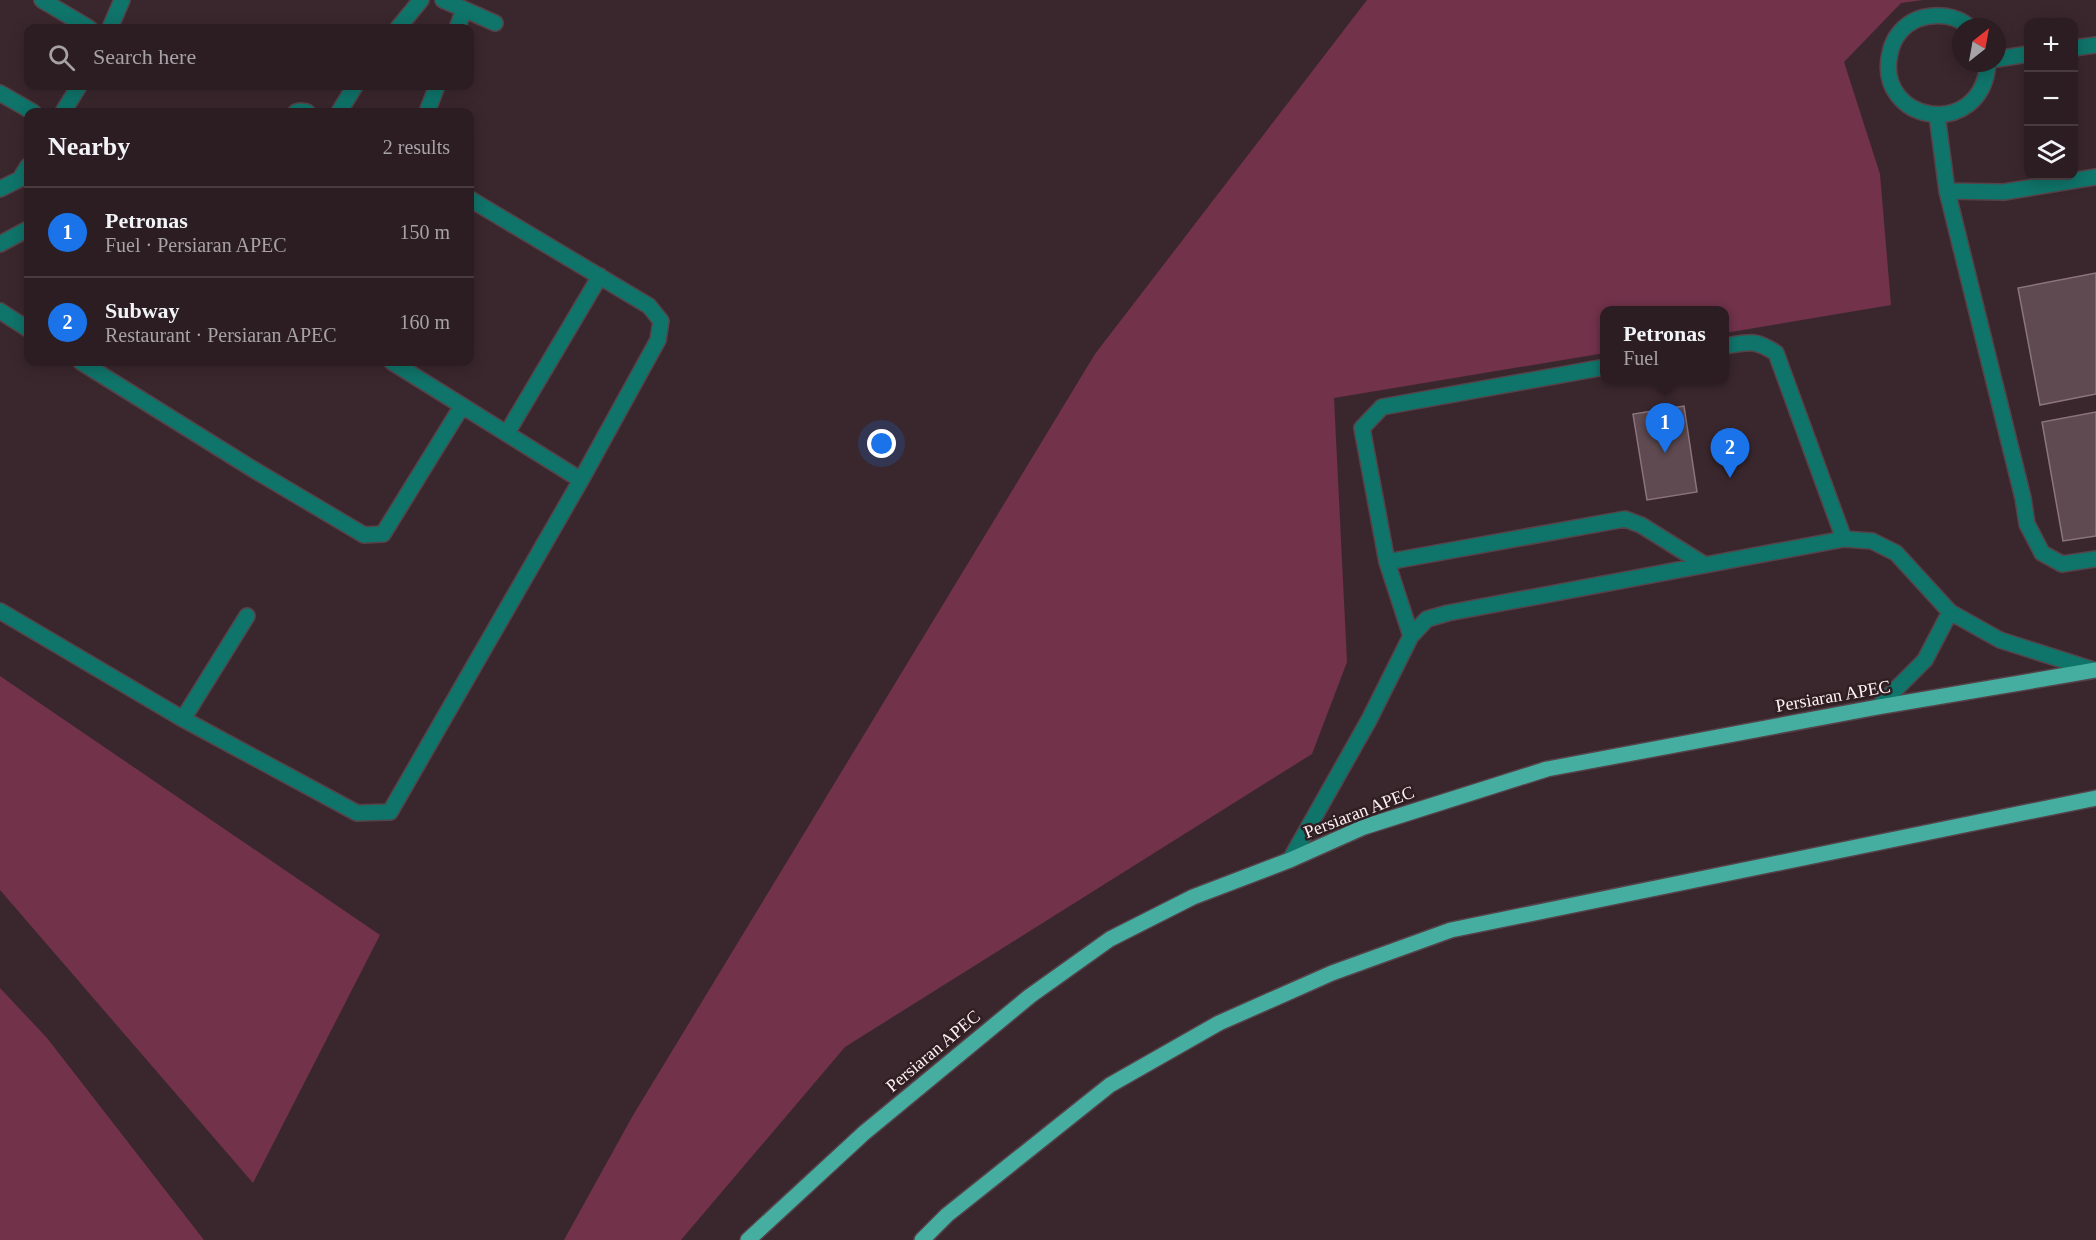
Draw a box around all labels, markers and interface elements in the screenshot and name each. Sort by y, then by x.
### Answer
north arrow [1952,18,2006,72]
map controls [2024,18,2078,180]
button: + [2024,18,2078,72]
search box [24,24,474,90]
icon: search [45,41,78,74]
text: Search here [93,44,196,69]
button: − [2024,72,2078,126]
button: layers [2024,126,2078,180]
text: Nearby [48,132,130,161]
text: 2 results [383,136,450,158]
text: Petronas [105,208,188,233]
text: 1 [63,221,73,243]
text: 150 m [399,221,450,243]
text: Fuel · Persiaran APEC [105,234,287,256]
text: Subway [105,298,180,323]
popup [1600,306,1729,384]
text: 2 [63,311,73,333]
text: 160 m [399,311,450,333]
text: Petronas [1623,321,1706,346]
text: Restaurant · Persiaran APEC [105,324,337,346]
text: Fuel [1623,347,1659,369]
pin: 1 [1646,404,1684,453]
pin: 2 [1710,428,1750,478]
your location [867,429,896,458]
street label: Persiaran APEC [1774,676,1892,716]
street label: Persiaran APEC [1301,782,1417,842]
street label: Persiaran APEC [882,1006,984,1096]

